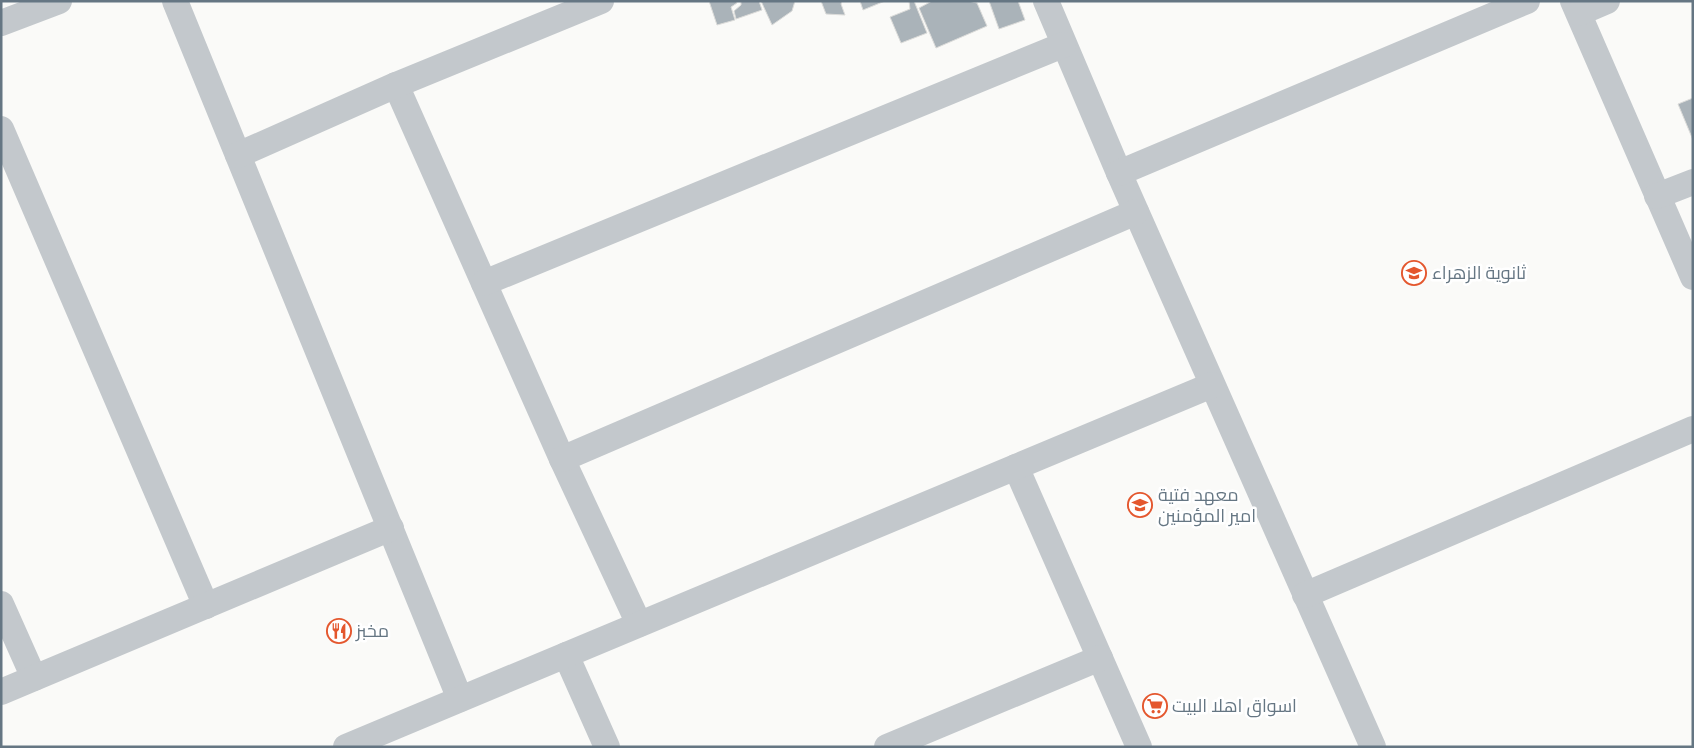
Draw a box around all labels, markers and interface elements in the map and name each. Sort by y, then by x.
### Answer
school or university icon: ثانوية الزهراء [1401,260,1427,286]
place label: ثانوية الزهراء [1432,262,1526,284]
place label: معهد فتية امير المؤمنين [1158,484,1256,527]
school or university icon: معهد فتية امير المؤمنين [1127,492,1153,518]
restaurant icon: مخبز [326,618,352,644]
place label: مخبز [355,620,389,642]
supermarket icon: اسواق اهلا البيت [1142,693,1168,719]
place label: اسواق اهلا البيت [1172,695,1297,718]

